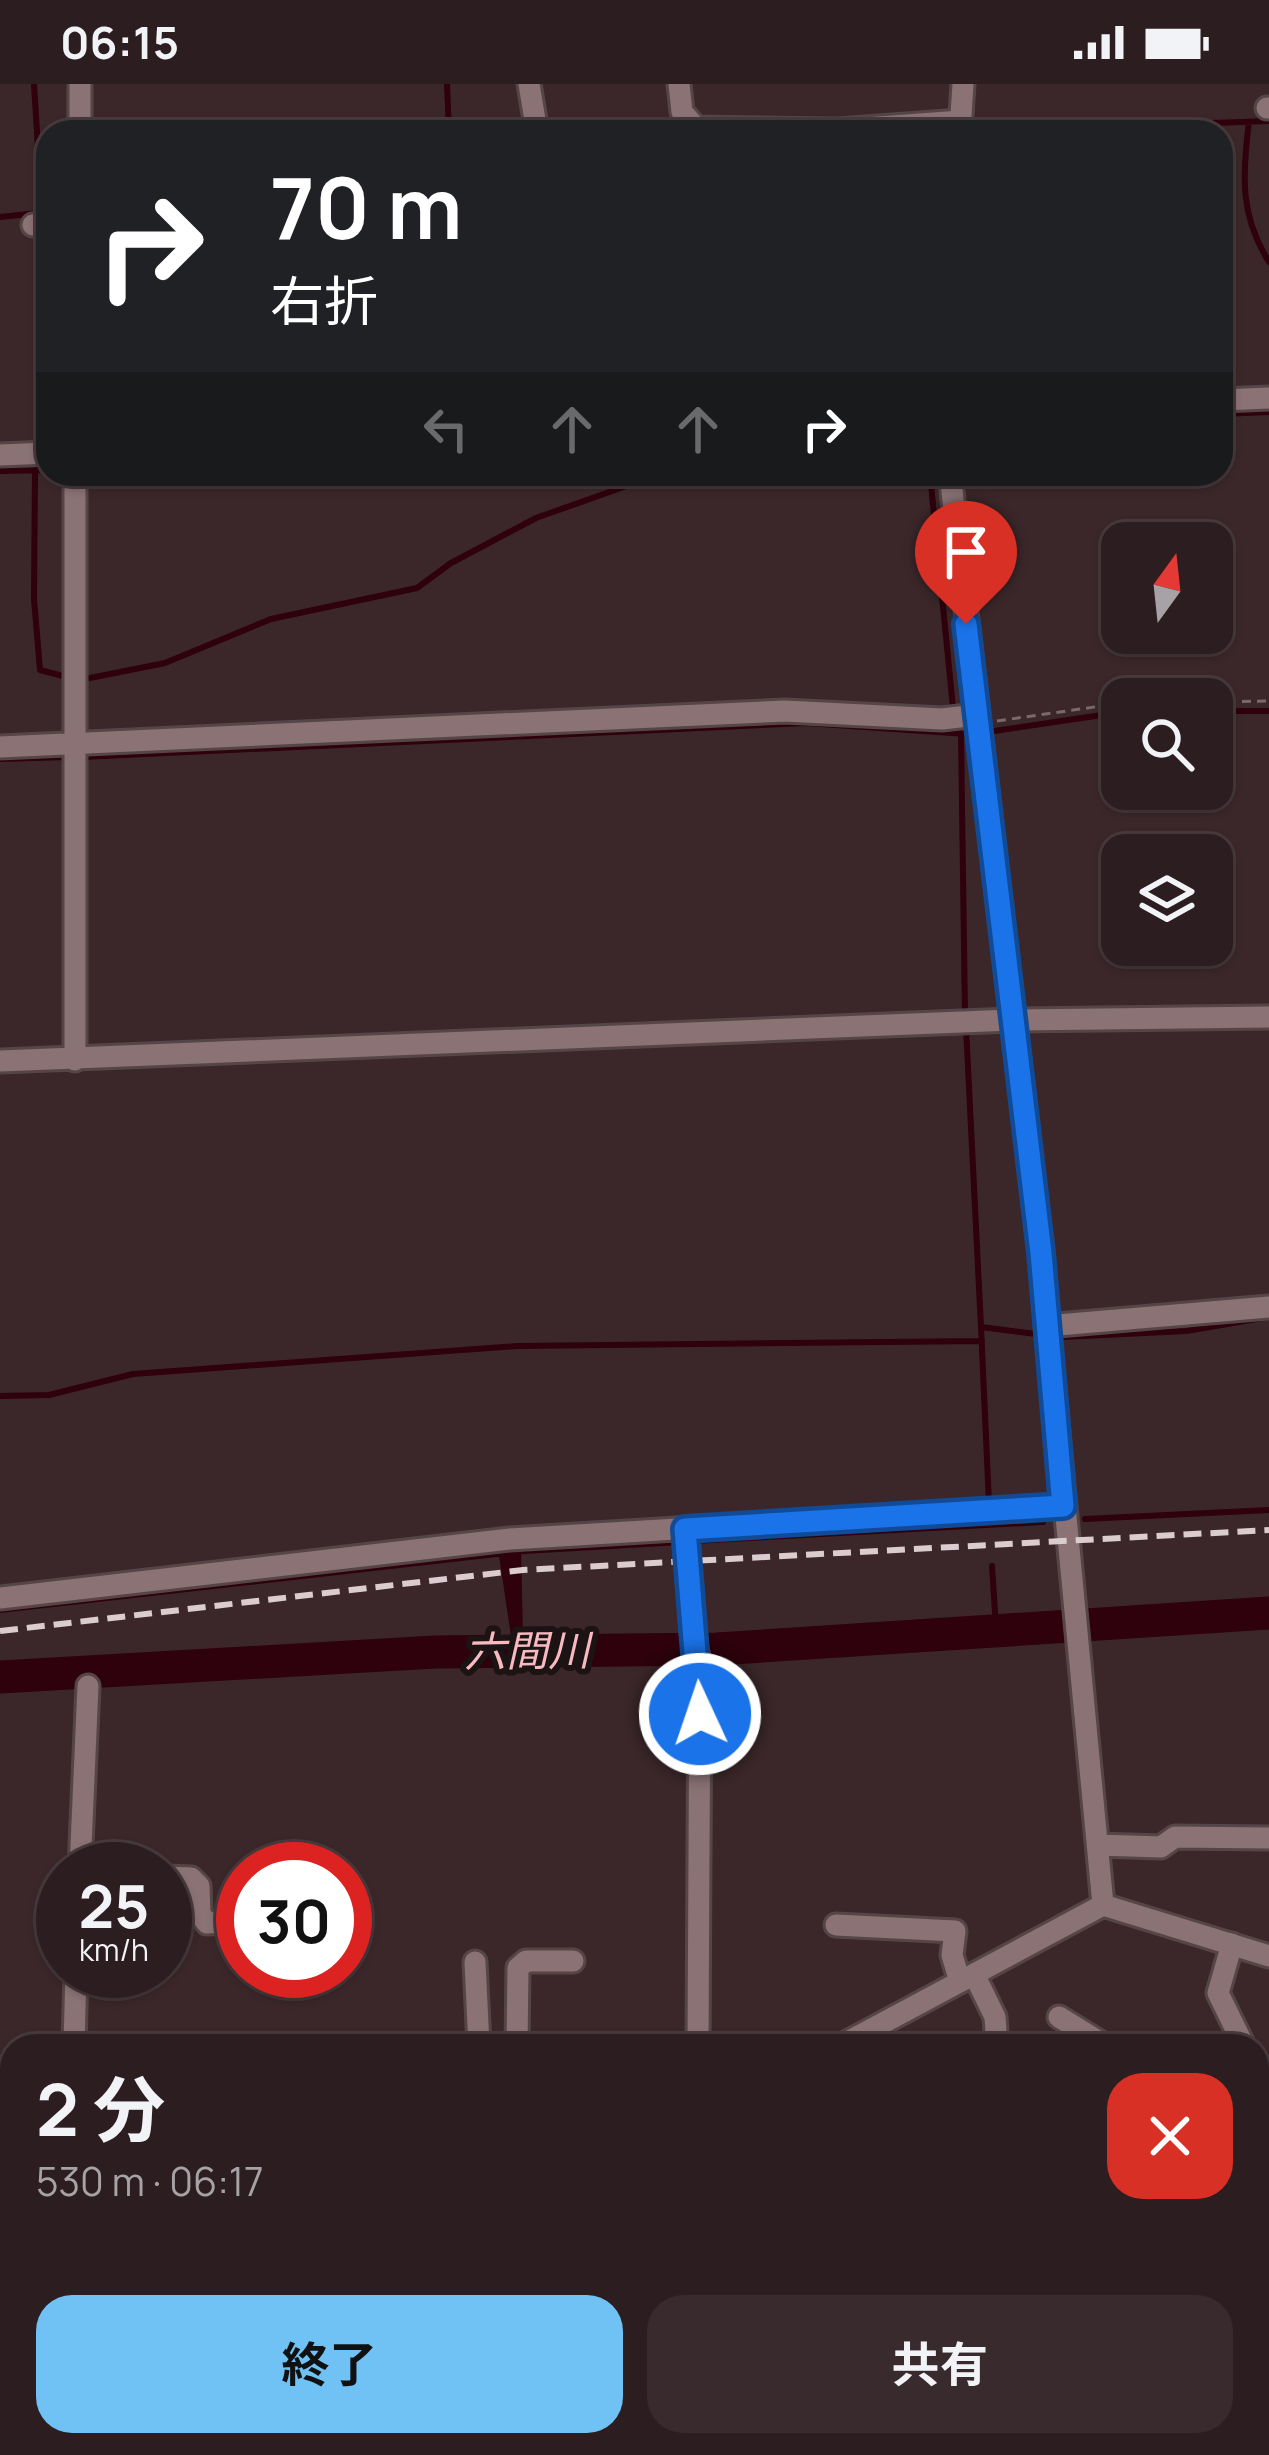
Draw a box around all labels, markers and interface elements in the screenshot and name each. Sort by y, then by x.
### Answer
text: 06:15 [60,11,179,73]
text: 70 m [270,149,462,264]
icon: right [72,168,228,324]
text: 右折 [270,263,378,337]
icon: left [413,396,479,462]
icon: ahead [539,396,605,462]
icon: ahead [665,396,731,462]
icon: right [791,396,857,462]
pin [915,501,1017,624]
icon: arrive [933,519,999,585]
north arrow [1101,522,1233,654]
map controls [1101,522,1233,966]
button: search [1101,678,1233,810]
button: layers [1101,834,1233,966]
water label: 六間川 [463,1620,594,1680]
position arrow [637,1651,763,1777]
speed limit sign: 30 [216,1842,372,1998]
text: 25 [79,1864,149,1946]
text: km/h [79,1929,149,1970]
text: 2 分 [36,2059,165,2158]
button: close [1107,2073,1233,2199]
text: 530 m · 06:17 [36,2154,264,2208]
button: 終了 [36,2295,623,2433]
button: 共有 [647,2295,1233,2433]

